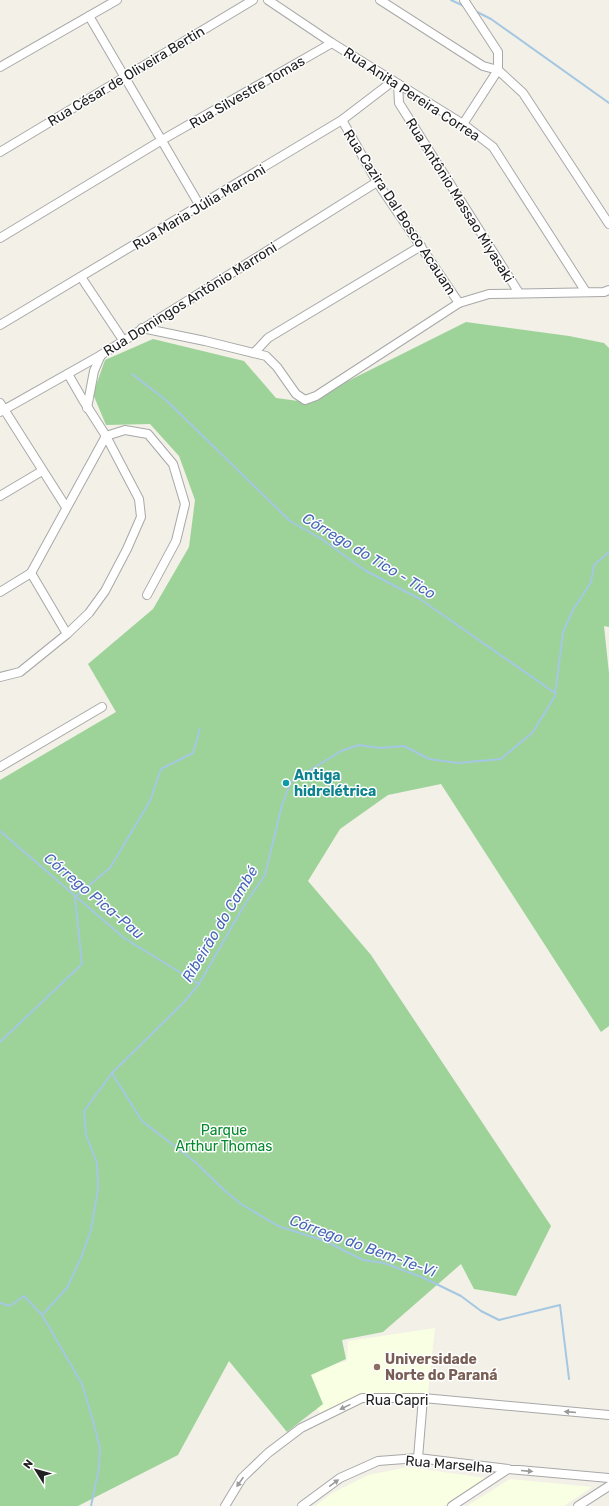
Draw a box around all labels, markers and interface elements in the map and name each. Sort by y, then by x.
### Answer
street label: Rua César de Oliveira Bertin [45,23,208,130]
street label: Rua Anita Pereira Correa [340,44,483,145]
street label: Rua Silvestre Tomas [187,52,308,132]
street label: Rua Antônio Massao Miyasaki [402,115,517,286]
street label: Rua Cazira Dal Bosco Acauam [340,126,459,298]
street label: Rua Maria Júlia Marroni [130,161,269,254]
street label: Rua Domingos Antônio Marroni [100,239,280,360]
water label: Córrego do Tico - Tico [299,509,439,603]
place label: Antiga hidrelétrica [294,767,376,800]
marker: Antiga hidrelétrica [281,778,291,788]
water label: Córrego Pica-Pau [41,849,147,943]
water label: Ribeirão do Cambé [178,862,262,985]
park label: Parque Arthur Thomas [176,1122,272,1155]
water label: Córrego do Bem-Te-Vi [287,1211,439,1281]
place label: Universidade Norte do Paraná [385,1351,498,1384]
marker: Universidade Norte do Paraná [372,1362,382,1372]
street label: Rua Capri [366,1392,428,1409]
one-way arrow [339,1404,350,1410]
one-way arrow [564,1408,576,1415]
north arrow [16,1450,56,1490]
street label: Rua Marselha [405,1452,493,1477]
text: N [21,1457,36,1471]
one-way arrow [521,1467,533,1474]
one-way arrow [236,1476,244,1487]
one-way arrow [328,1479,339,1487]

